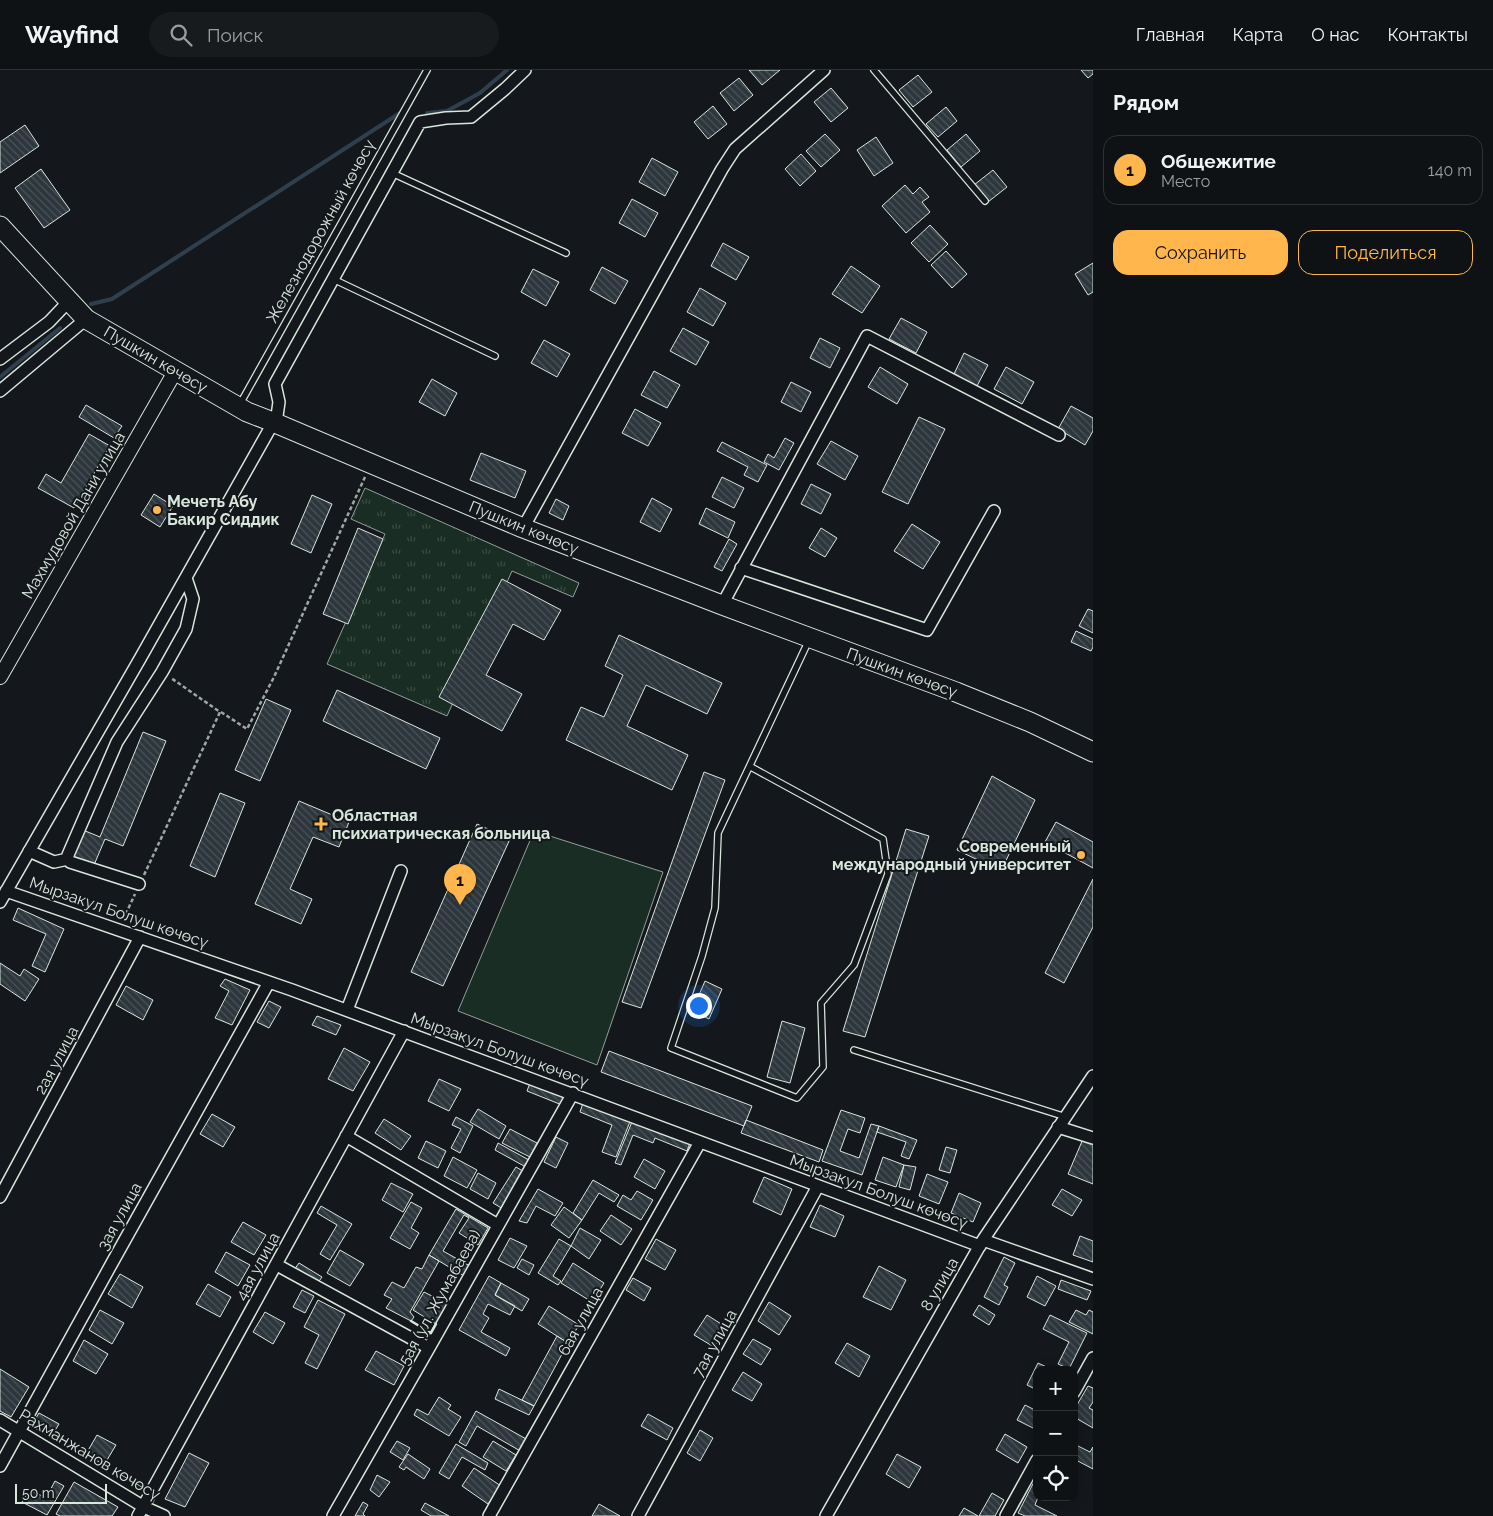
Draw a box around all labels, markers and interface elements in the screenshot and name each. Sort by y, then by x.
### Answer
search box [149,12,499,57]
text: Wayfind [25,20,119,49]
icon: search [167,21,195,49]
text: Поиск [207,24,263,46]
text: Главная [1136,24,1204,45]
text: Карта [1232,24,1283,45]
text: О нас [1311,24,1359,45]
text: Контакты [1387,24,1468,45]
text: Рядом [1113,90,1179,115]
street label: Железнодорожный көчөсү [262,136,379,326]
text: Общежитие [1161,150,1276,172]
text: 1 [1126,161,1134,180]
text: 140 m [1428,161,1472,180]
text: Место [1161,172,1210,191]
button: Сохранить [1113,230,1288,275]
button: Поделиться [1298,230,1473,275]
street label: Пушкин көчөсү [101,322,211,397]
street label: Махмудовой Дани улица [18,428,129,602]
place label: Мечеть Абу Бакир Сиддик [167,492,280,529]
street label: Пушкин көчөсү [466,497,582,558]
marker: Мечеть Абу Бакир Сиддик [151,504,163,516]
street label: Пушкин көчөсү [844,644,960,701]
place label: Областная психиатрическая больница [332,806,550,843]
marker: Областная психиатрическая больница [314,817,328,831]
place label: Современный международный университет [832,837,1071,874]
marker: Современный международный университет [1075,849,1087,861]
pin: 1 [444,864,476,905]
street label: Мырзакул Болуш көчөсү [27,873,211,952]
your location [686,993,712,1019]
street label: Мырзакул Болуш көчөсү [408,1008,592,1091]
street label: 2ая улица [31,1023,82,1097]
street label: Мырзакул Болуш көчөсү [787,1150,971,1233]
street label: 3ая улица [93,1179,146,1253]
street label: 5ая (ул. Жумабаева) [394,1226,485,1368]
street label: 4ая улица [231,1229,284,1303]
street label: 8 улица [917,1254,962,1314]
street label: 6ая улица [554,1284,607,1359]
street label: 7ая улица [688,1306,741,1380]
map controls [1033,1366,1078,1501]
button: + [1033,1366,1078,1411]
street label: Рахманжанов көчөсү [16,1405,164,1504]
button: − [1033,1411,1078,1456]
button: locate [1033,1456,1078,1501]
scale bar [15,1481,108,1504]
text: 50 m [22,1485,55,1501]

